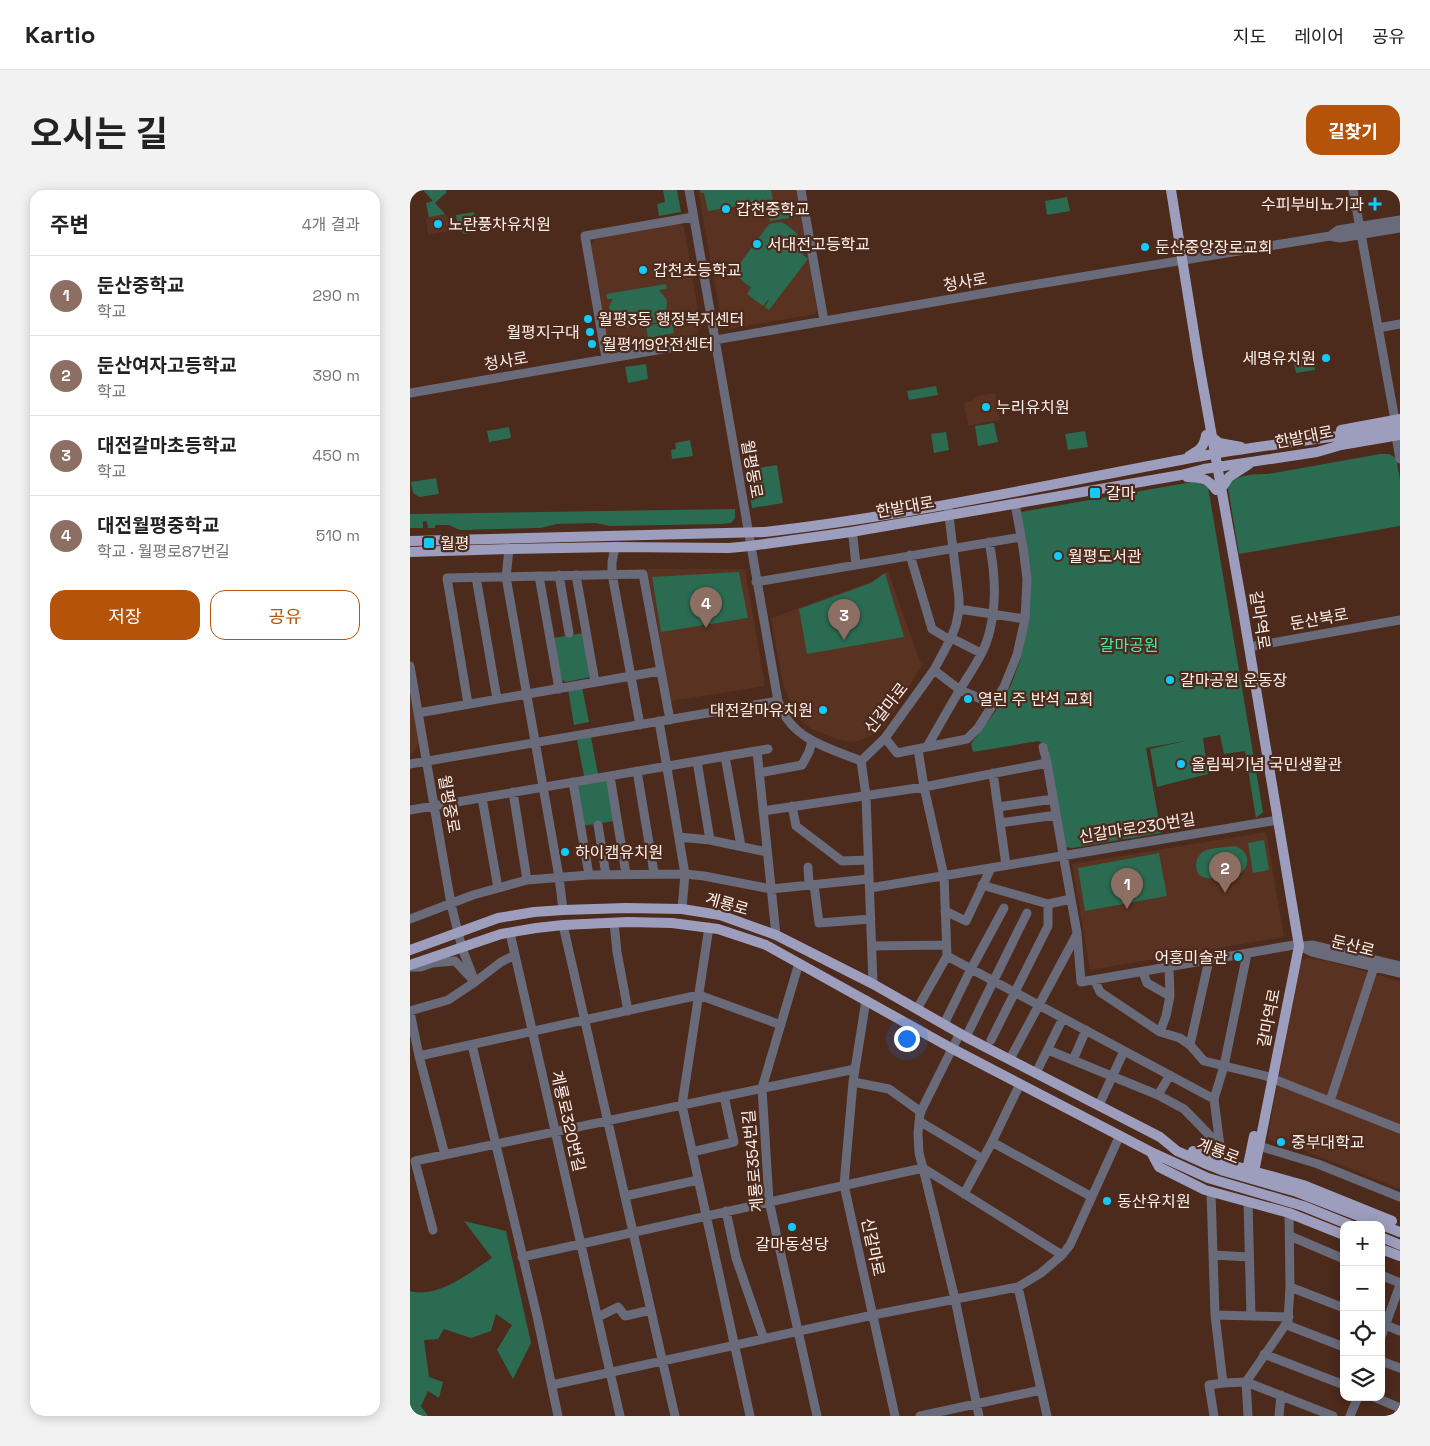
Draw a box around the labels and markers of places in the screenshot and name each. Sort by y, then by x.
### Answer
place label: 수피부비뇨기과 [1261,194,1364,215]
marker: 수피부비뇨기과 [1368,197,1382,211]
place label: 갑천중학교 [736,199,810,220]
marker: 갑천중학교 [720,203,732,215]
place label: 노란풍차유치원 [448,214,551,235]
marker: 노란풍차유치원 [432,218,444,230]
place label: 서대전고등학교 [767,234,870,255]
place label: 둔산중앙장로교회 [1155,237,1273,258]
marker: 서대전고등학교 [751,238,763,250]
marker: 둔산중앙장로교회 [1139,241,1151,253]
place label: 갑천초등학교 [653,260,741,281]
marker: 갑천초등학교 [637,264,649,276]
place label: 월평3동 행정복지센터 [598,309,744,330]
marker: 월평3동 행정복지센터 [582,313,594,325]
place label: 월평지구대 [506,322,580,343]
marker: 월평지구대 [584,326,596,338]
place label: 월평119안전센터 [602,334,714,355]
marker: 월평119안전센터 [586,338,598,350]
place label: 세명유치원 [1242,348,1316,369]
marker: 세명유치원 [1320,352,1332,364]
place label: 누리유치원 [996,397,1070,418]
marker: 누리유치원 [980,401,992,413]
place label: 갈마 [1106,483,1136,504]
marker: 갈마 [1088,486,1102,500]
place label: 월평 [440,533,469,554]
marker: 월평 [422,536,436,550]
place label: 월평도서관 [1068,546,1142,567]
marker: 월평도서관 [1052,550,1064,562]
pin: 4 [690,587,722,628]
pin: 3 [828,599,860,640]
place label: 갈마공원 운동장 [1180,670,1287,691]
marker: 갈마공원 운동장 [1164,674,1176,686]
place label: 열린 주 반석 교회 [978,689,1093,710]
marker: 열린 주 반석 교회 [962,693,974,705]
place label: 대전갈마유치원 [710,700,813,721]
marker: 대전갈마유치원 [817,704,829,716]
place label: 올림픽기념 국민생활관 [1191,754,1343,775]
marker: 올림픽기념 국민생활관 [1175,758,1187,770]
place label: 하이캠유치원 [575,842,663,863]
marker: 하이캠유치원 [559,846,571,858]
pin: 2 [1209,852,1241,893]
pin: 1 [1111,868,1143,909]
place label: 어흥미술관 [1154,947,1228,968]
marker: 어흥미술관 [1232,951,1244,963]
place label: 중부대학교 [1291,1132,1365,1153]
marker: 중부대학교 [1275,1136,1287,1148]
place label: 동산유치원 [1117,1191,1191,1212]
marker: 동산유치원 [1101,1195,1113,1207]
marker: 갈마동성당 [786,1221,798,1233]
place label: 갈마동성당 [755,1234,829,1255]

